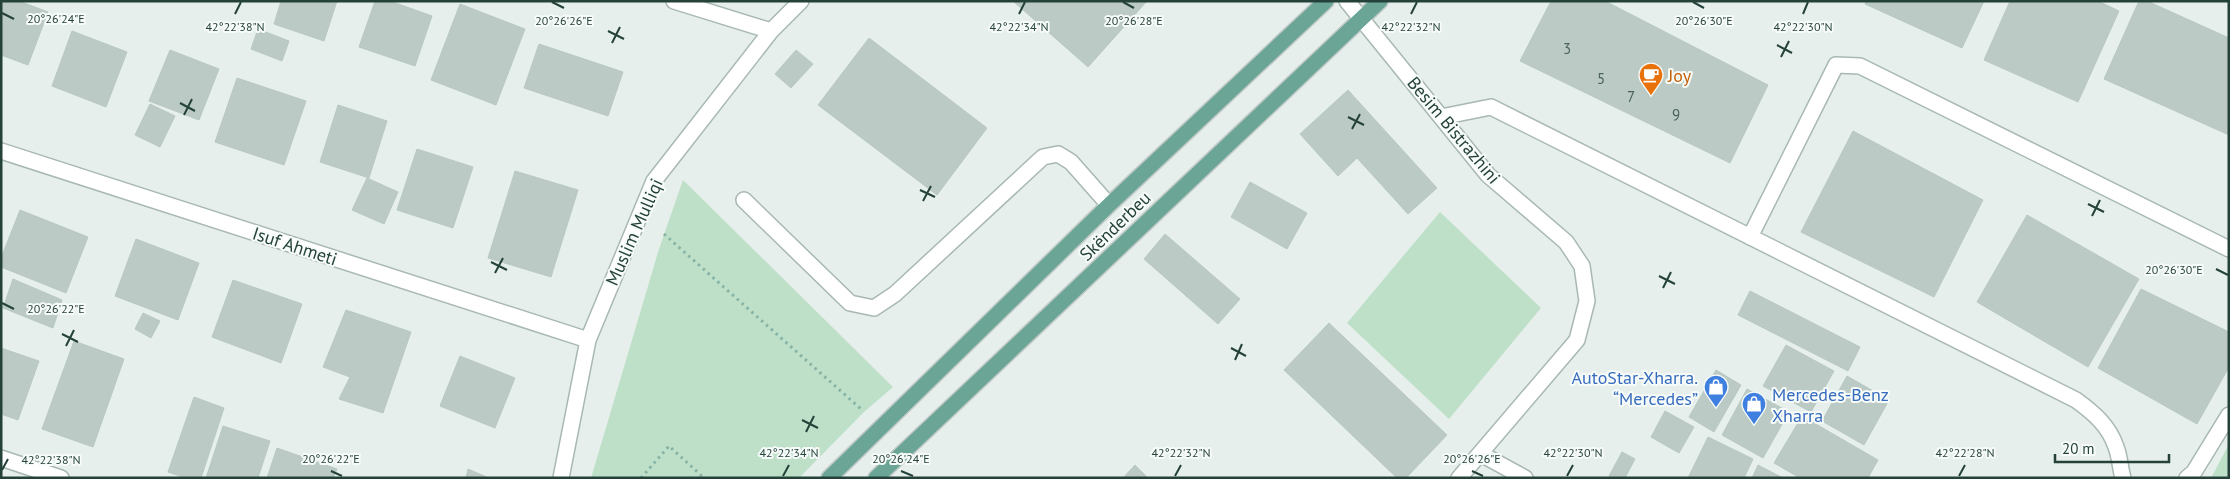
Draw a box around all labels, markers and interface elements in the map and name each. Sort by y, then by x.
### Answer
text: 20°26'24"E [27,11,85,26]
text: 20°26'26"E [535,13,593,28]
text: 20°26'28"E [1105,13,1163,28]
text: 20°26'30"E [1675,13,1733,28]
text: 42°22'38"N [205,19,265,34]
text: 42°22'34"N [989,19,1049,34]
text: 42°22'32"N [1381,19,1441,34]
text: 42°22'30"N [1773,19,1833,34]
house number: 3 [1563,39,1571,58]
cafe icon: Joy [1638,62,1664,96]
place label: Joy [1667,64,1692,87]
house number: 5 [1597,69,1605,88]
street label: Besim Bistrazhini [1402,72,1506,188]
house number: 7 [1627,87,1635,106]
house number: 9 [1672,105,1680,124]
street label: Muslim Mulliqi [600,175,668,289]
street label: Skënderbeu [1074,186,1156,266]
street label: Isuf Ahmeti [250,222,340,270]
text: 20°26'30"E [2145,262,2203,277]
text: 20°26'22"E [27,301,85,316]
place label: AutoStar-Xharra. “Mercedes” [1572,366,1698,410]
shop icon: AutoStar-Xharra. “Mercedes” [1703,374,1729,408]
place label: Mercedes-Benz Xharra [1772,383,1889,427]
shop icon: Mercedes-Benz Xharra [1741,391,1767,425]
scale bar [2055,432,2169,464]
text: 20 m [2062,439,2095,458]
text: 42°22'34"N [759,445,819,460]
text: 42°22'32"N [1151,445,1211,460]
text: 42°22'30"N [1543,445,1603,460]
text: 42°22'28"N [1935,445,1995,460]
text: 20°26'22"E [302,451,360,466]
text: 20°26'24"E [872,451,930,466]
text: 20°26'26"E [1443,451,1501,466]
text: 42°22'38"N [21,452,81,467]

